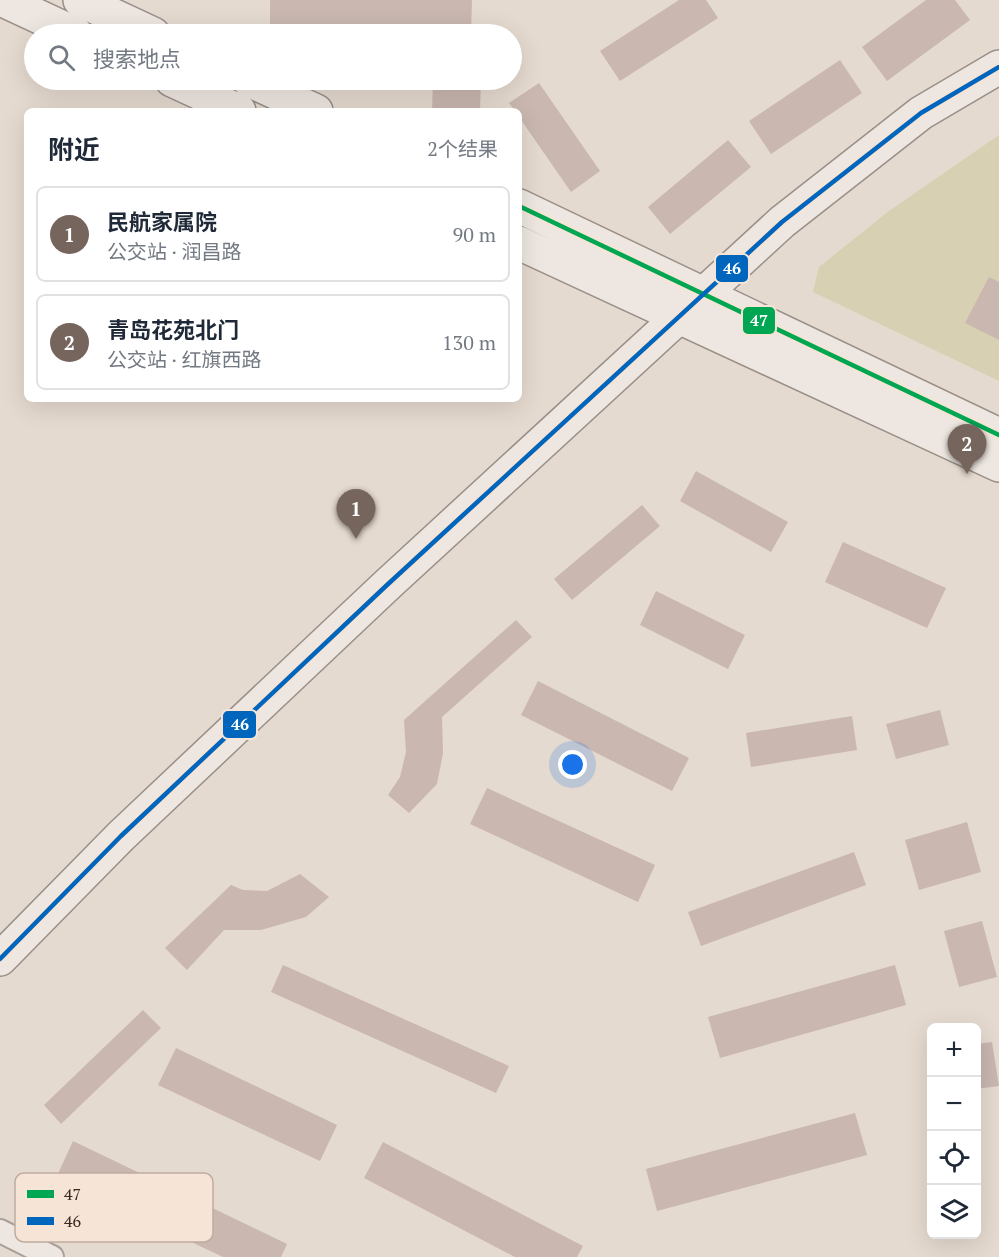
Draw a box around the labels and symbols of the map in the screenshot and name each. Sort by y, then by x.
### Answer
line badge: 46 [715,254,749,283]
text: 46 [723,257,741,279]
line badge: 47 [742,306,776,335]
text: 47 [750,309,768,331]
pin: 2 [948,424,986,474]
pin: 1 [336,490,376,539]
line badge: 46 [222,710,257,739]
text: 46 [231,713,249,735]
your location [558,750,587,779]
legend [15,1173,213,1242]
text: 47 [64,1183,81,1205]
text: 46 [64,1210,82,1232]

